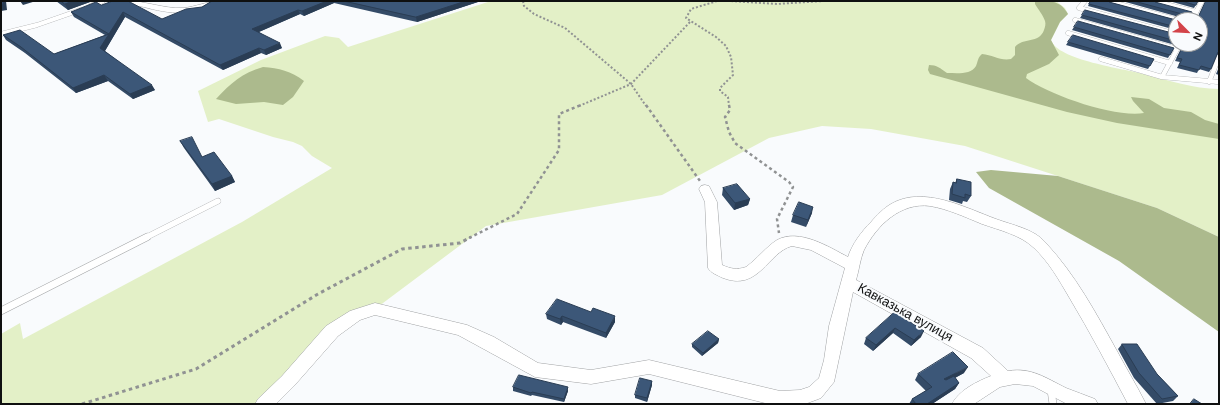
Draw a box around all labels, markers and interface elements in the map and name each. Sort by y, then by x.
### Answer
north arrow [1168,12,1208,52]
text: N [1190,30,1206,43]
street label: Кавказька вулиця [855,280,955,346]

